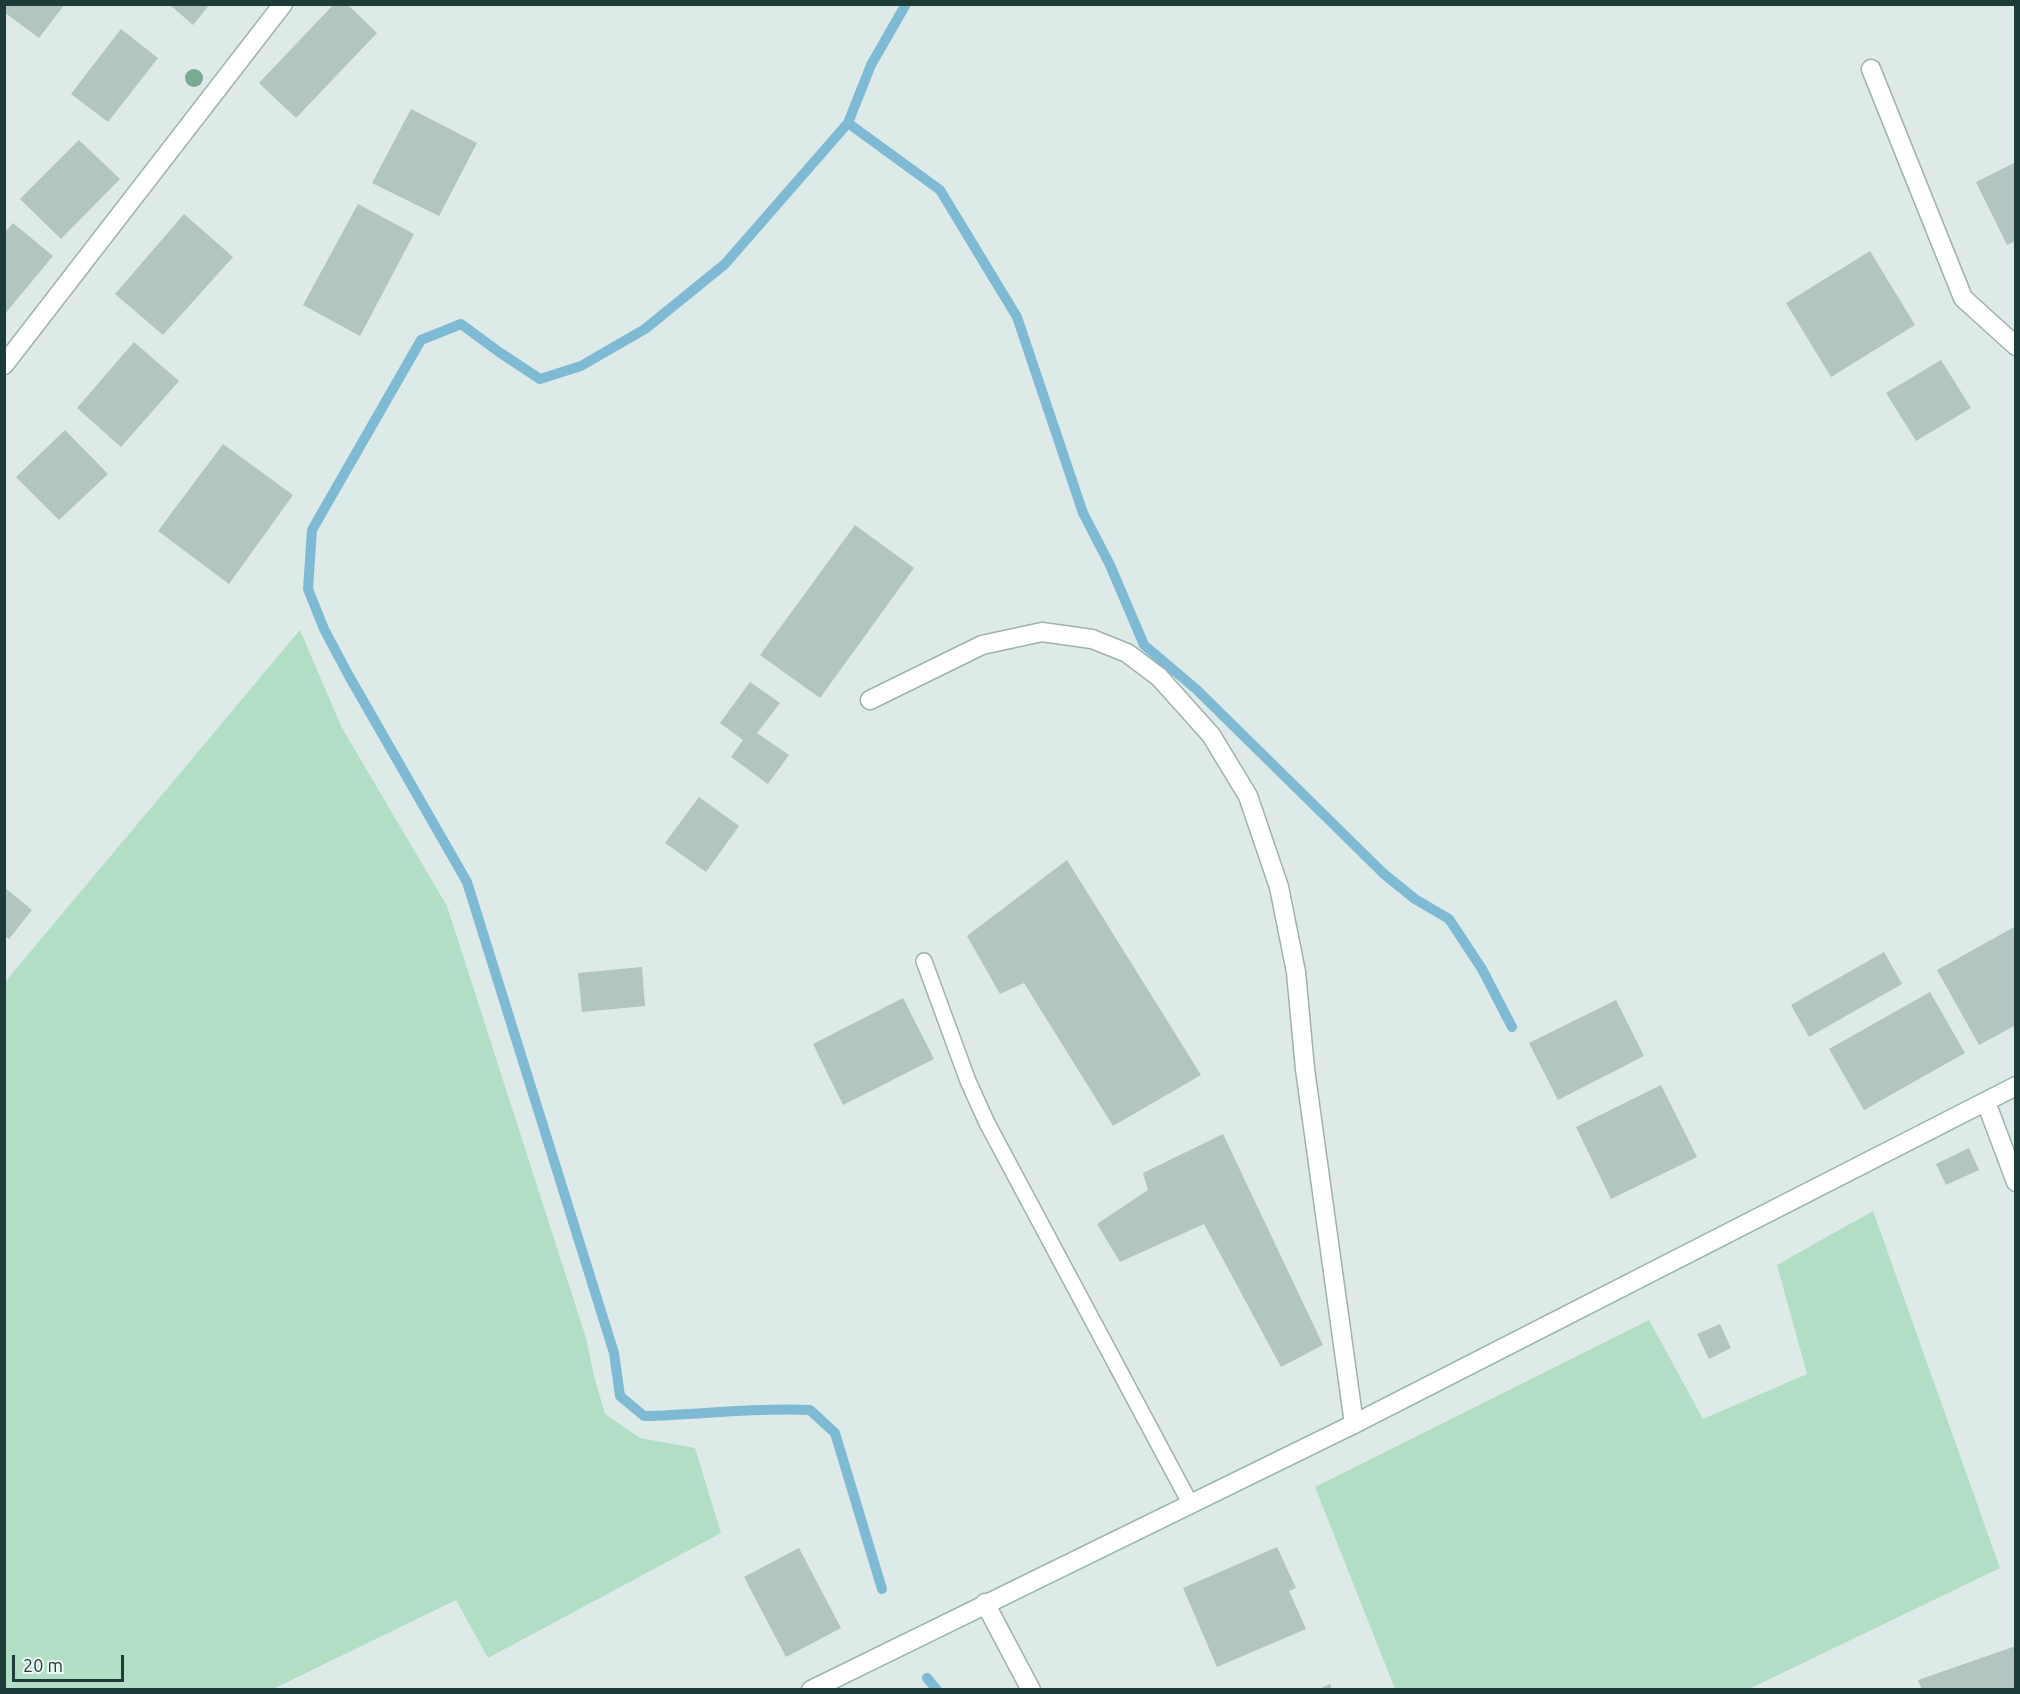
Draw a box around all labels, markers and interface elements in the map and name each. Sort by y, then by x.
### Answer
scale bar [15,1643,128,1681]
text: 20 m [23,1655,63,1675]

